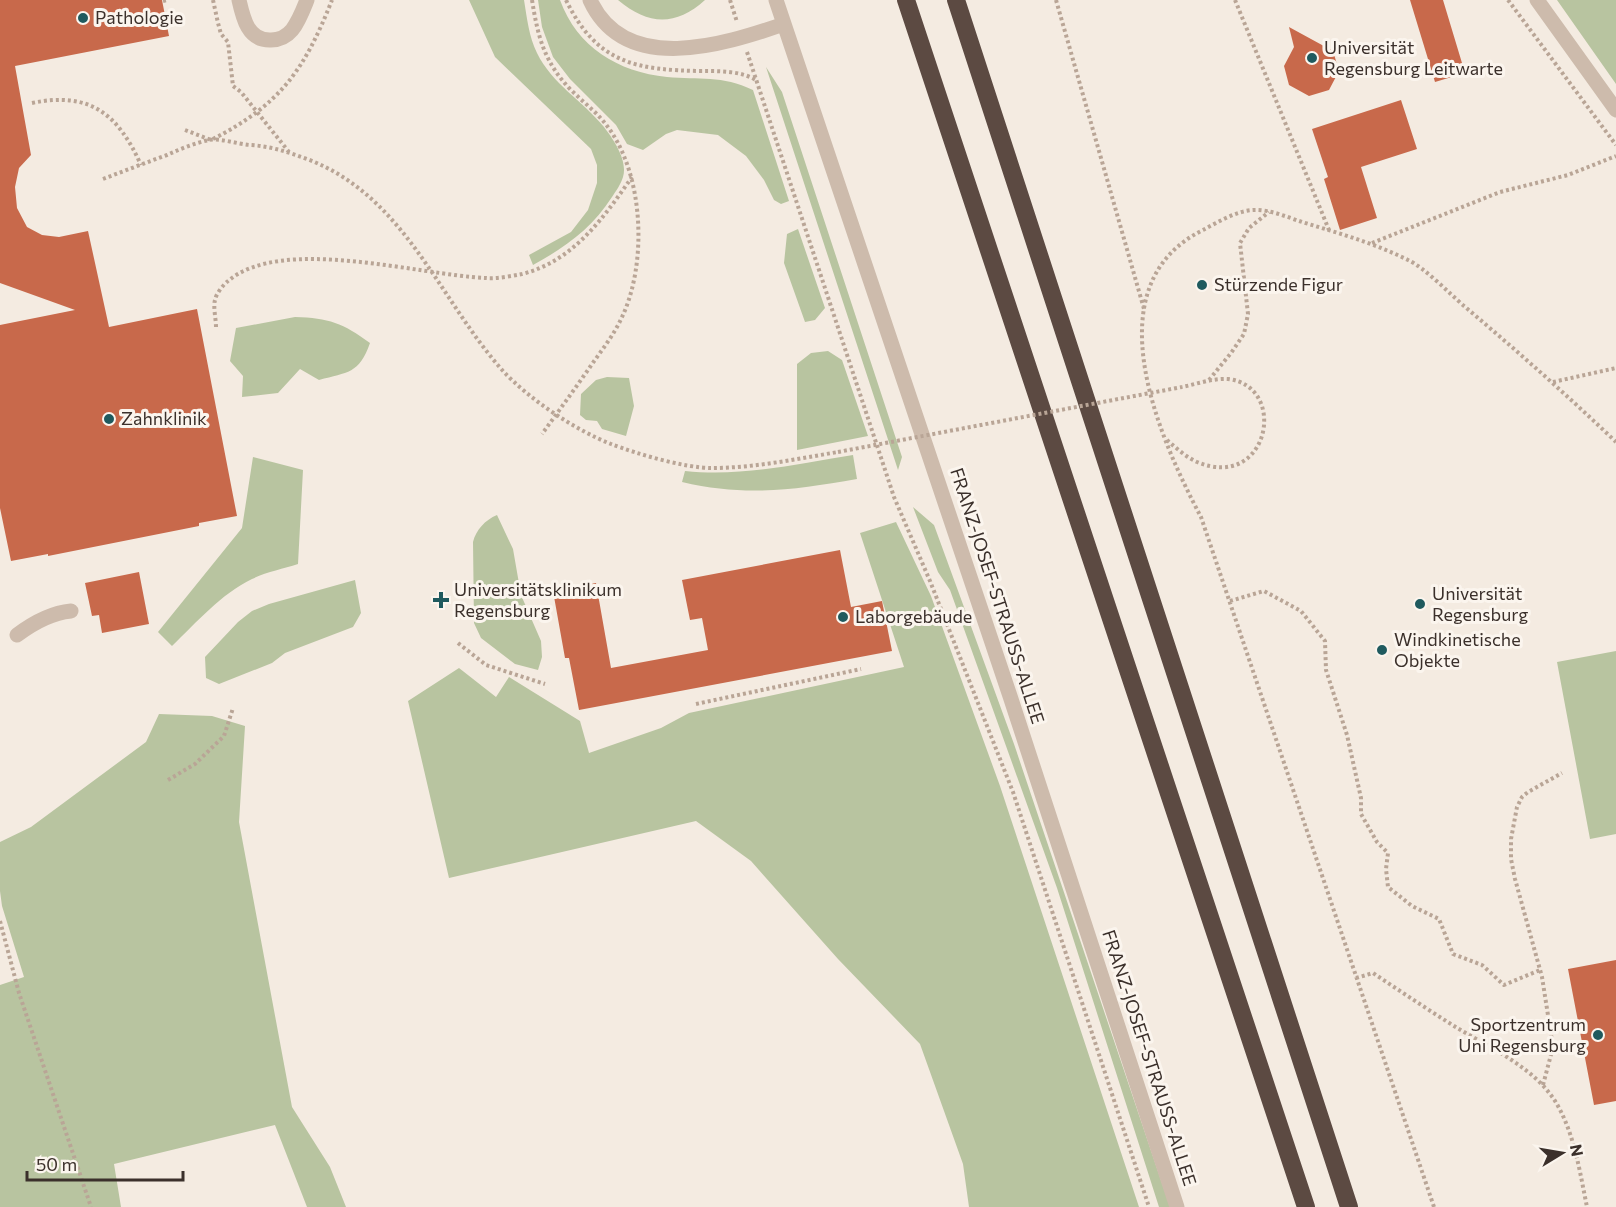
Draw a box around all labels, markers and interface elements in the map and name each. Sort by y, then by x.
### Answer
place label: Pathologie [95,6,183,28]
marker: Pathologie [76,11,90,25]
place label: Universität Regensburg Leitwarte [1324,36,1503,79]
marker: Universität Regensburg Leitwarte [1305,51,1319,65]
place label: Stürzende Figur [1214,273,1343,295]
marker: Stürzende Figur [1195,278,1209,292]
place label: Zahnklinik [121,407,207,429]
marker: Zahnklinik [102,412,116,426]
street label: FRANZ-JOSEF-STRAUSS-ALLEE [946,465,1050,726]
place label: Universitätsklinikum Regensburg [454,578,622,621]
place label: Universität Regensburg [1432,582,1528,625]
marker: Universitätsklinikum Regensburg [432,591,450,609]
marker: Universität Regensburg [1413,597,1427,611]
place label: Laborgebäude [855,605,972,627]
marker: Laborgebäude [836,610,850,624]
place label: Windkinetische Objekte [1394,628,1521,671]
marker: Windkinetische Objekte [1375,643,1389,657]
street label: FRANZ-JOSEF-STRAUSS-ALLEE [1098,927,1202,1188]
place label: Sportzentrum Uni Regensburg [1458,1013,1586,1056]
marker: Sportzentrum Uni Regensburg [1591,1028,1605,1042]
north arrow [1532,1123,1592,1183]
text: N [1567,1142,1588,1158]
scale bar [27,1144,183,1182]
text: 50 m [36,1153,77,1175]

